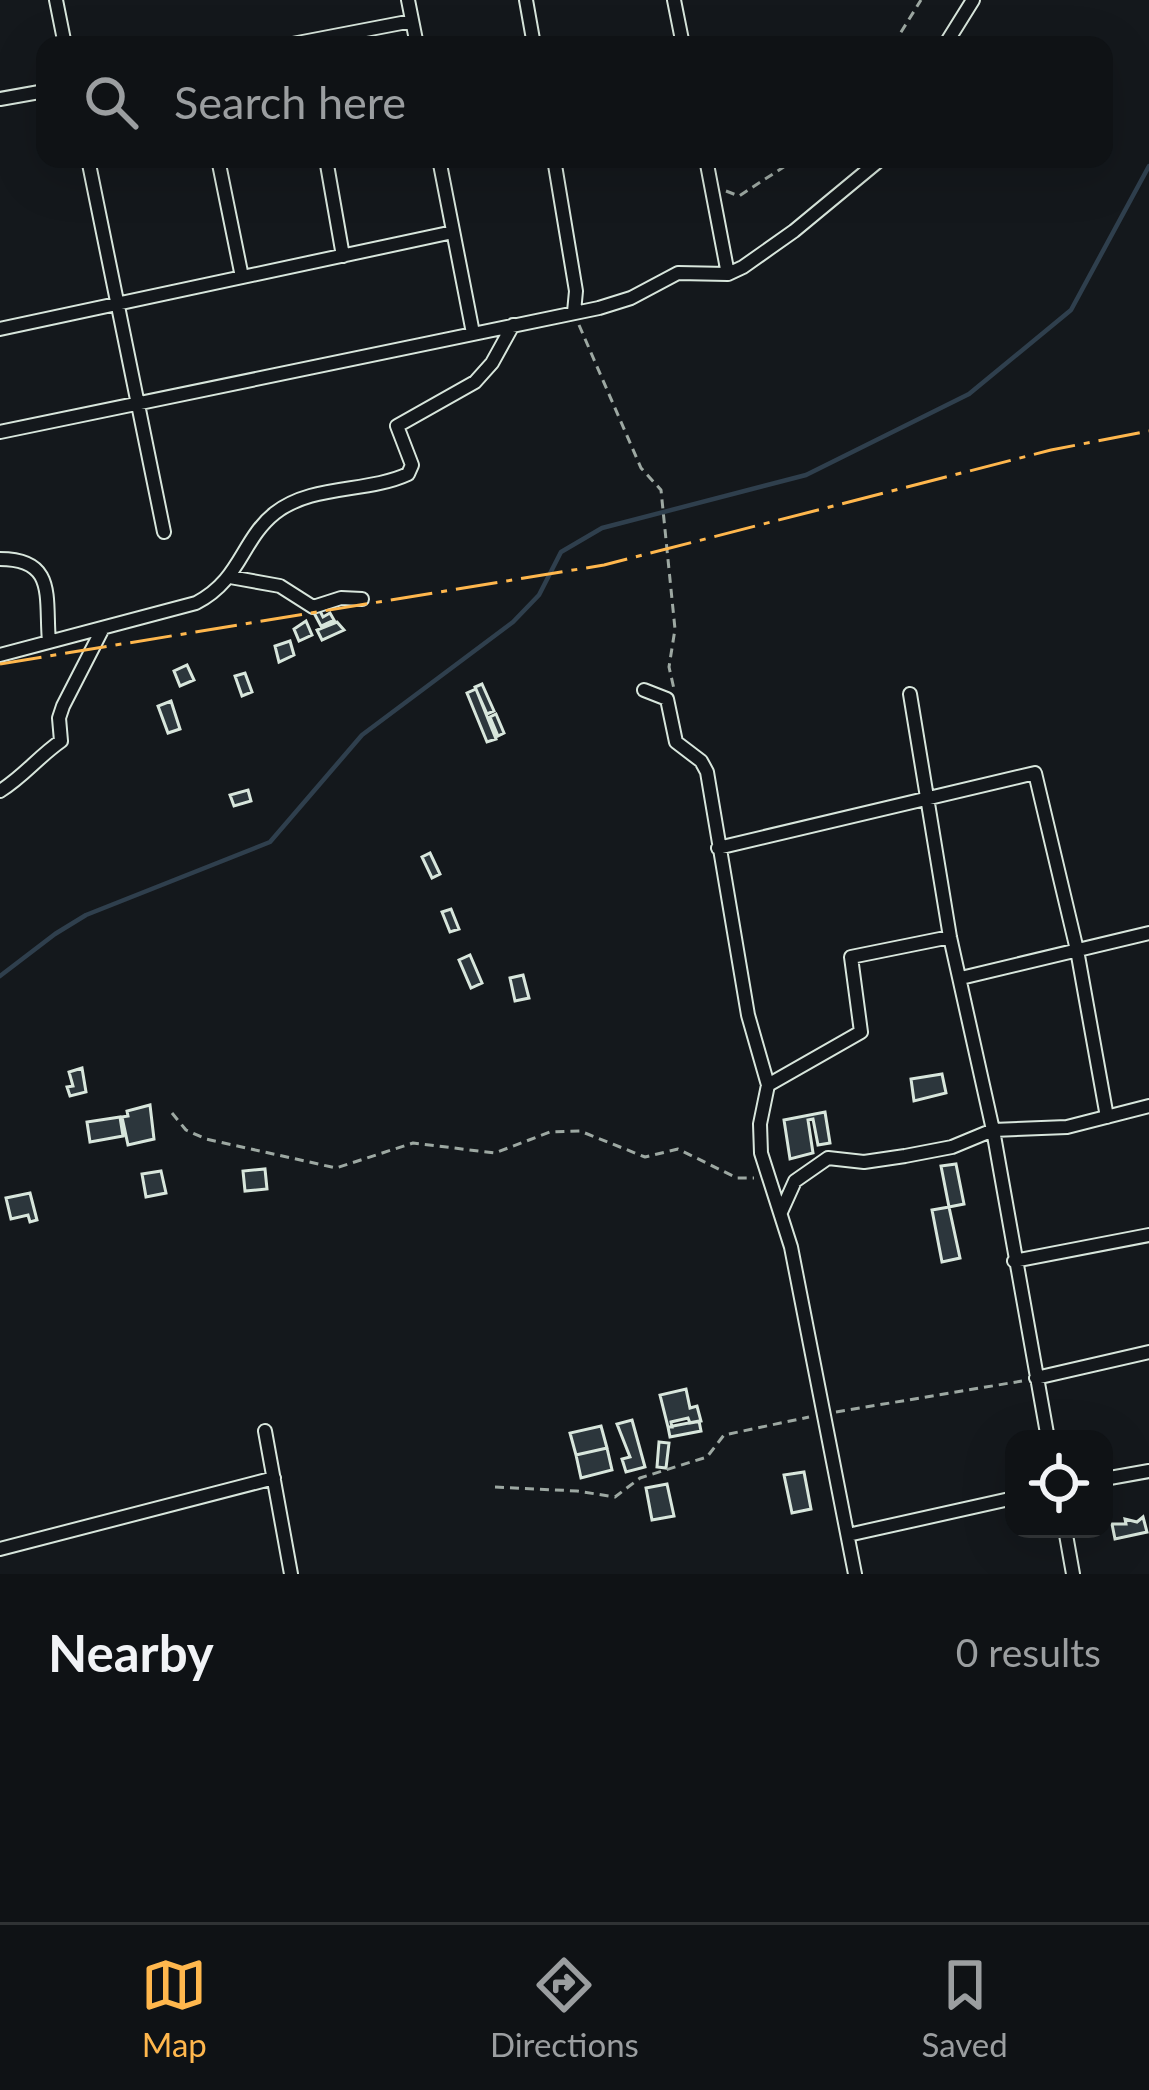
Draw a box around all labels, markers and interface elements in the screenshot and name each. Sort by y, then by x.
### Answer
search box [36,36,1113,168]
icon: search [78,69,144,135]
text: Search here [174,75,406,129]
map controls [1005,1430,1113,1538]
button: locate [1005,1430,1113,1538]
text: Nearby [48,1622,214,1683]
text: 0 results [956,1629,1101,1675]
tab: Map [141,1952,207,2064]
tab: Directions [490,1952,639,2064]
tab: Saved [921,1952,1008,2064]

